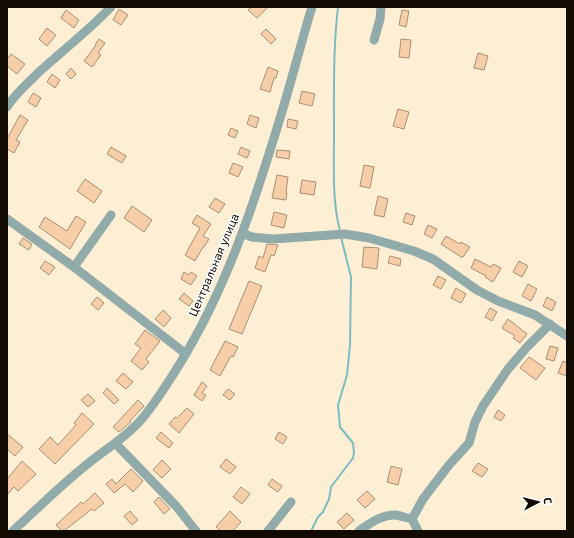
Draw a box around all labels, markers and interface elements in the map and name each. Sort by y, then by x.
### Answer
street label: Центральная улица [185,211,242,319]
north arrow [518,482,558,522]
text: С [542,497,555,505]

